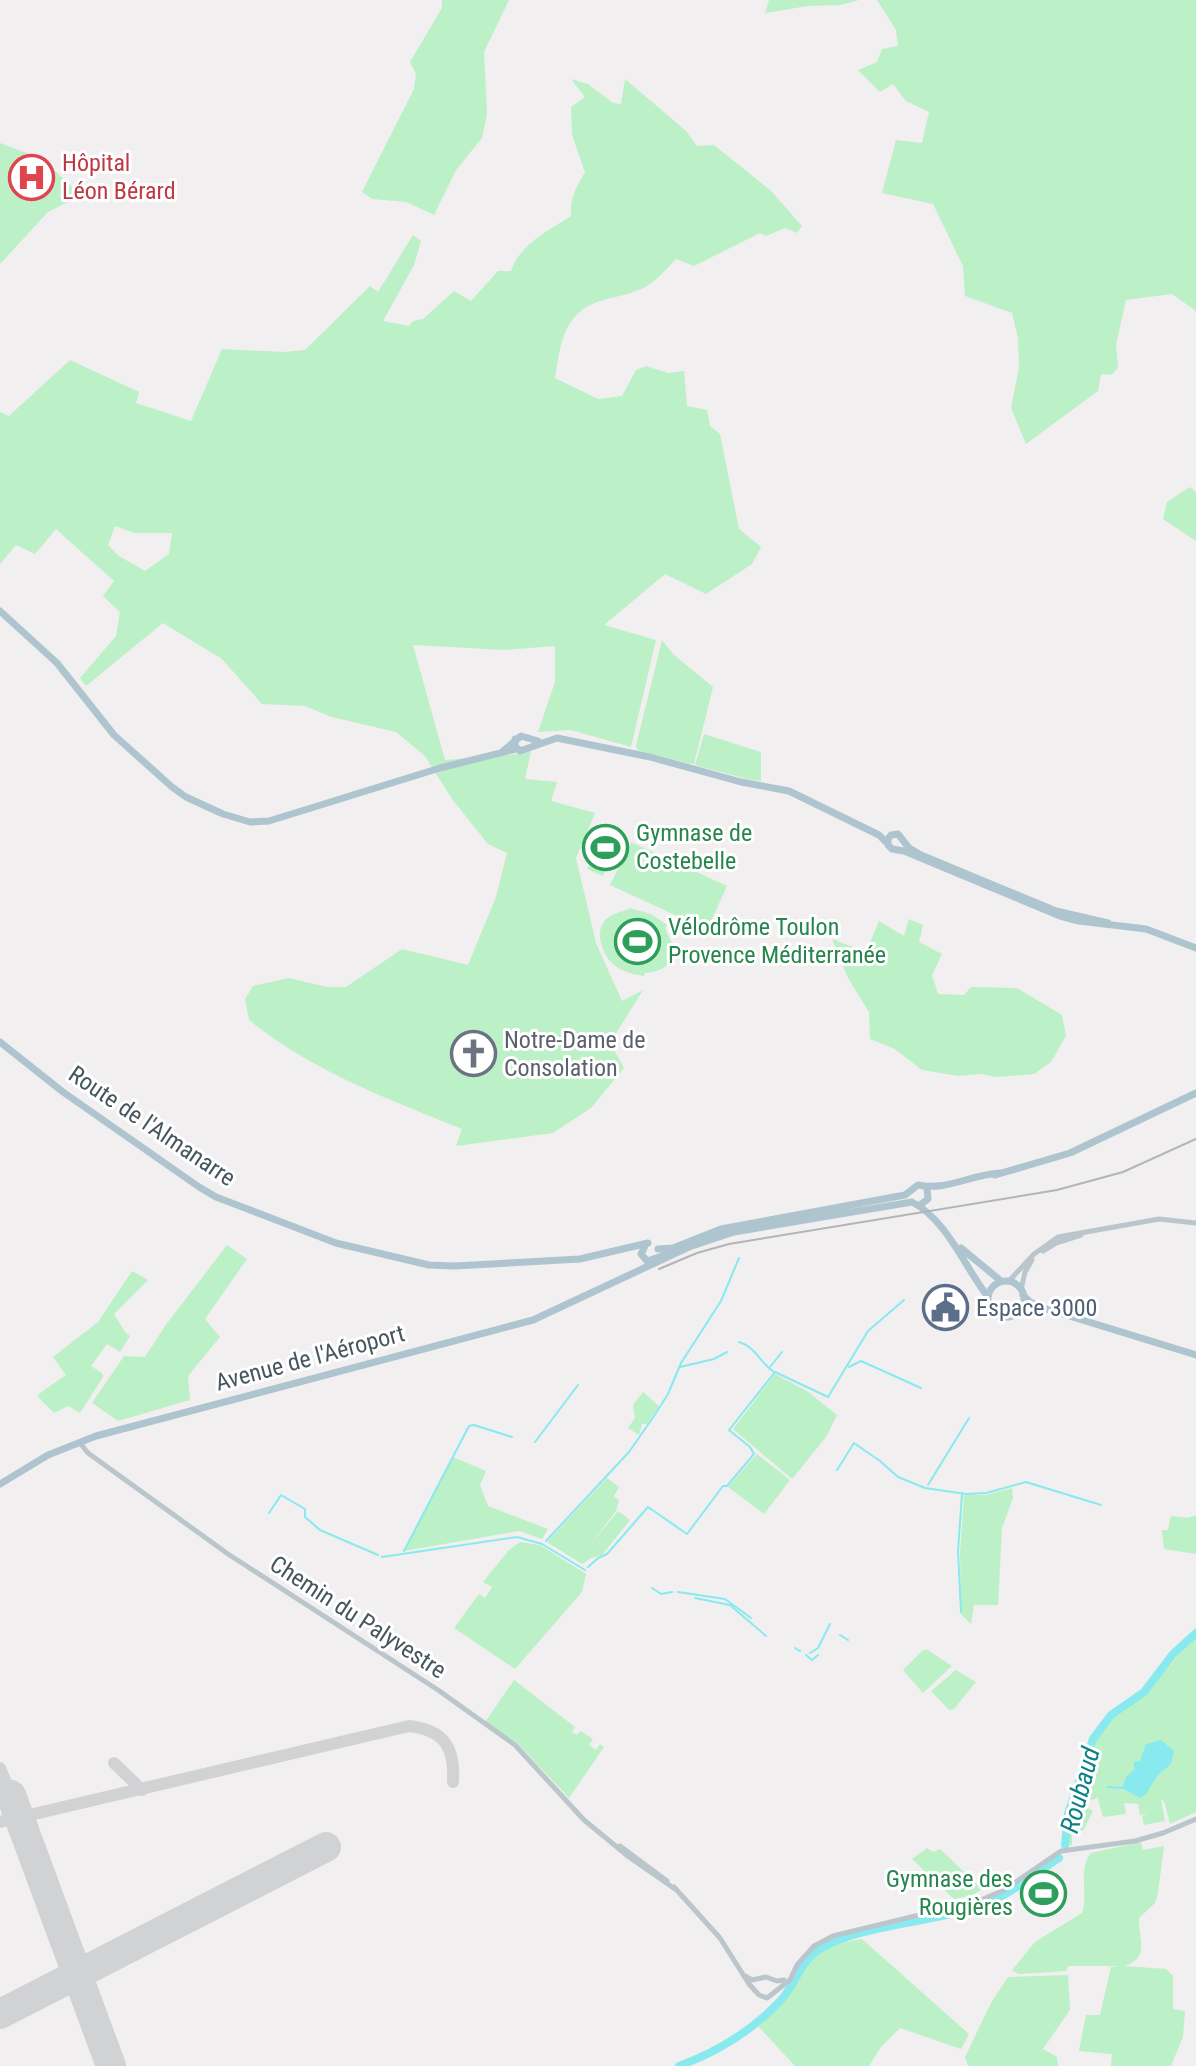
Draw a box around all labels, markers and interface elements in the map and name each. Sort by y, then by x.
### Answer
place label: Hôpital Léon Bérard [62,149,176,205]
hospital icon: Hôpital Léon Bérard [7,153,55,201]
place label: Gymnase de Costebelle [636,819,752,875]
sports icon: Gymnase de Costebelle [581,823,629,871]
place label: Vélodrôme Toulon Provence Méditerranée [668,913,886,969]
sports icon: Vélodrôme Toulon Provence Méditerranée [613,917,661,965]
place label: Notre-Dame de Consolation [504,1026,646,1082]
church icon: Notre-Dame de Consolation [449,1030,497,1078]
street label: Route de l'Almanarre [63,1060,241,1192]
public building icon: Espace 3000 [921,1284,969,1332]
place label: Espace 3000 [976,1294,1097,1322]
street label: Avenue de l'Aéroport [212,1319,408,1397]
street label: Chemin du Palyvestre [265,1550,451,1684]
water label: Roubaud [1054,1743,1106,1836]
place label: Gymnase des Rougières [886,1865,1013,1921]
sports icon: Gymnase des Rougières [1020,1869,1068,1917]

